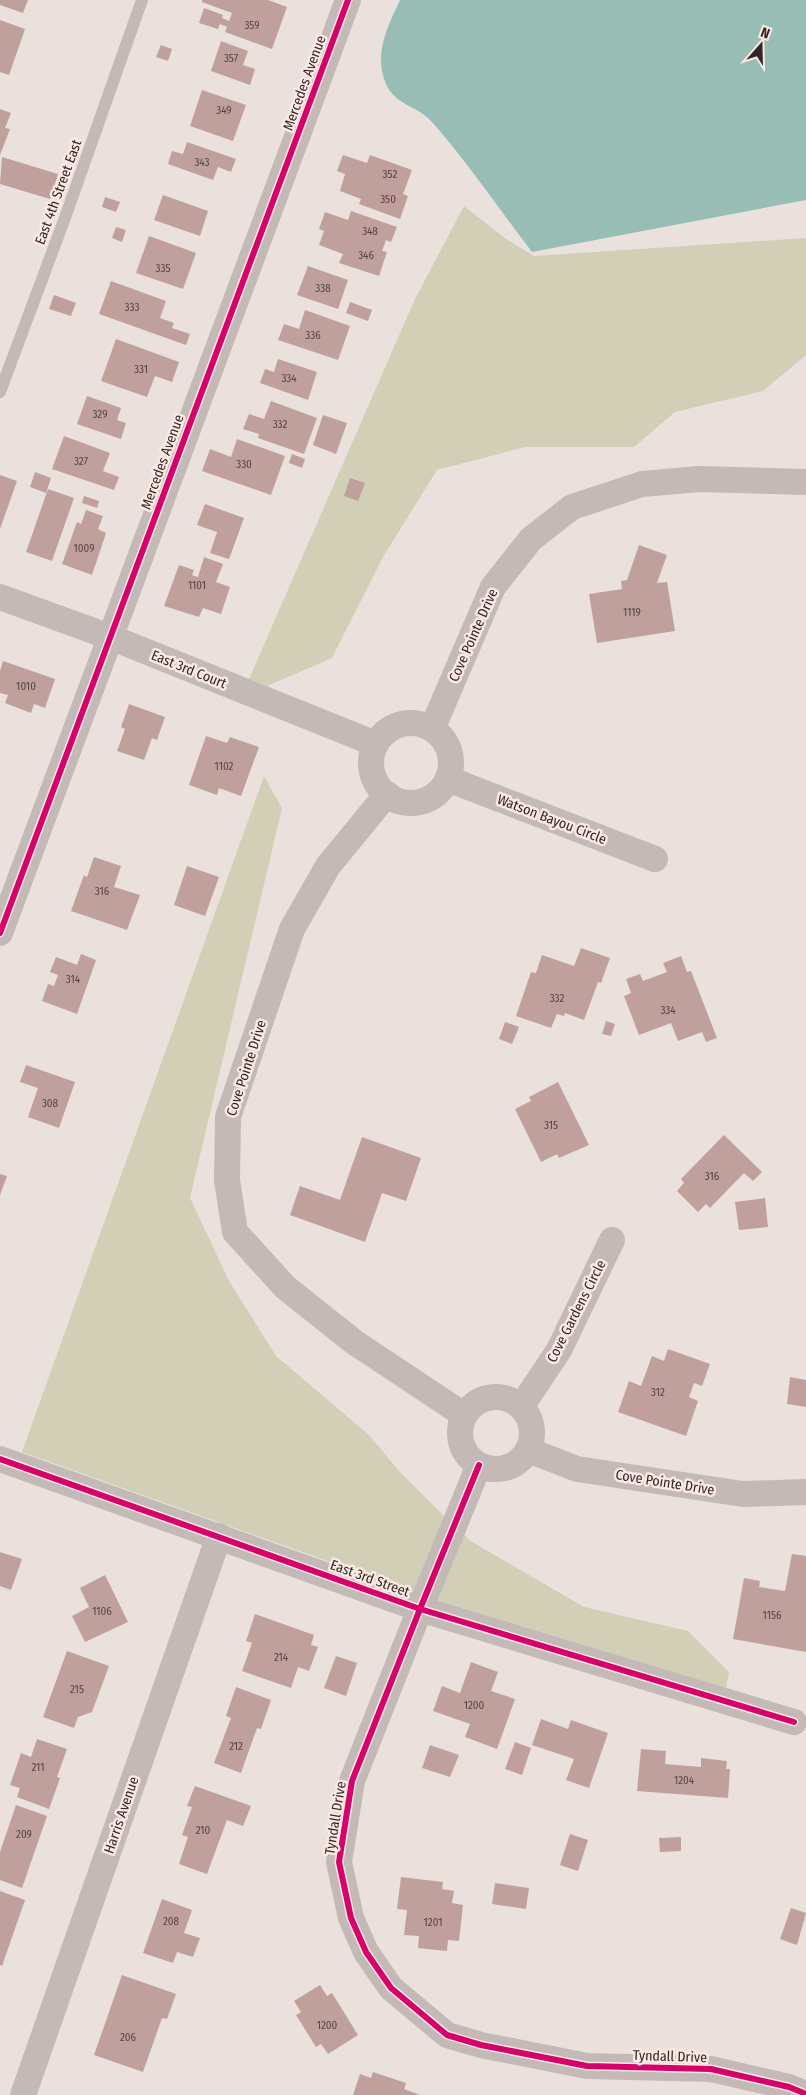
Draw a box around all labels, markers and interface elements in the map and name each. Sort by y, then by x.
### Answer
house number: 359 [244,19,260,32]
north arrow [736,20,786,70]
text: N [758,24,772,43]
street label: Mercedes Avenue [279,33,330,133]
house number: 357 [224,52,239,65]
house number: 349 [216,104,232,117]
street label: East 4th Street East [32,137,85,247]
house number: 343 [194,156,210,169]
house number: 352 [383,168,398,181]
house number: 350 [380,193,396,206]
house number: 348 [362,225,378,238]
house number: 346 [358,249,374,262]
house number: 335 [156,262,170,275]
house number: 338 [315,282,331,295]
house number: 333 [125,301,139,314]
house number: 336 [305,329,321,342]
house number: 331 [134,363,148,376]
house number: 334 [281,372,297,385]
house number: 329 [93,408,108,421]
street label: Mercedes Avenue [137,412,188,512]
house number: 332 [273,418,287,431]
house number: 327 [74,455,89,468]
house number: 330 [236,458,252,471]
house number: 1009 [73,542,95,555]
house number: 1101 [188,579,206,592]
street label: Cove Pointe Drive [445,586,502,684]
house number: 1119 [623,606,641,619]
street label: East 3rd Court [149,647,229,692]
house number: 1010 [16,680,36,693]
house number: 1102 [215,760,234,773]
street label: Watson Bayou Circle [495,791,609,848]
house number: 316 [95,885,110,898]
house number: 314 [66,973,81,986]
house number: 332 [550,992,564,1005]
house number: 334 [660,1004,676,1017]
street label: Cove Pointe Drive [223,1018,270,1118]
house number: 308 [42,1097,59,1110]
house number: 315 [544,1119,558,1132]
house number: 316 [705,1170,720,1183]
street label: Cove Gardens Circle [543,1257,610,1365]
house number: 312 [651,1386,665,1399]
street label: Cove Pointe Drive [614,1466,716,1499]
street label: East 3rd Street [328,1556,412,1601]
house number: 1106 [92,1605,112,1618]
house number: 1156 [763,1609,782,1622]
house number: 214 [274,1651,289,1664]
house number: 215 [70,1683,84,1696]
house number: 1200 [464,1699,485,1712]
house number: 212 [229,1740,243,1753]
house number: 211 [31,1761,45,1774]
house number: 1204 [674,1774,695,1787]
street label: Harris Avenue [100,1775,143,1856]
street label: Tyndall Drive [321,1780,350,1856]
house number: 210 [196,1824,211,1837]
house number: 209 [16,1828,32,1841]
house number: 208 [163,1915,180,1928]
house number: 1201 [424,1916,442,1929]
house number: 1200 [317,2019,338,2032]
house number: 206 [120,2031,137,2044]
street label: Tyndall Drive [633,2047,707,2066]

